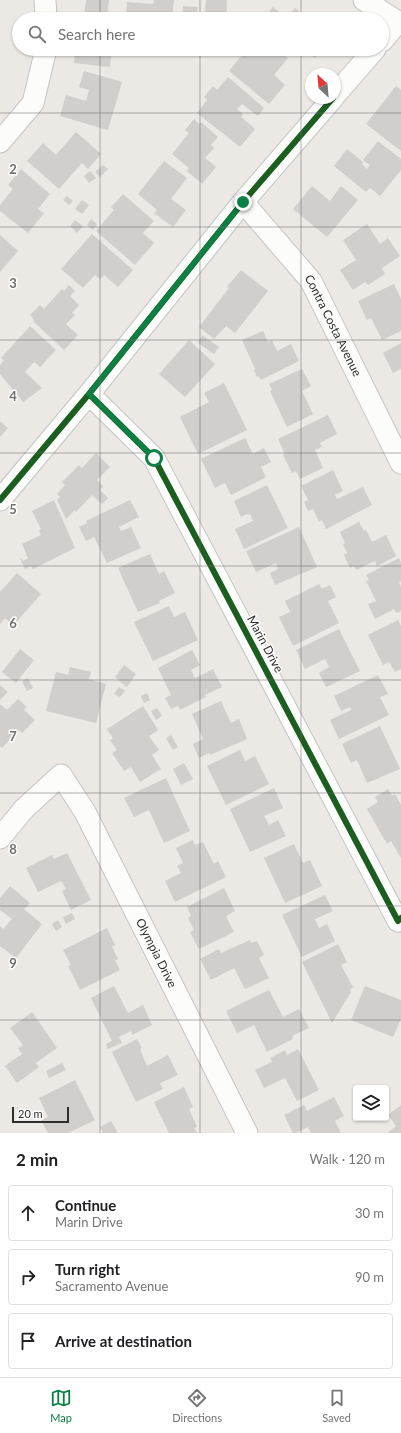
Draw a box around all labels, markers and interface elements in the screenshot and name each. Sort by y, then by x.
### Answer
search box [12,12,389,56]
icon: search [26,23,48,45]
text: Search here [58,25,135,43]
north arrow [305,68,341,104]
text: 2 [9,161,17,177]
route end [234,193,252,211]
street label: Contra Costa Avenue [302,271,365,379]
text: 3 [9,275,17,291]
text: 4 [9,388,17,404]
route start [145,449,163,467]
text: 5 [9,501,17,517]
street label: Marin Drive [244,613,287,675]
text: 6 [9,615,17,631]
text: 7 [9,728,17,744]
text: 8 [9,841,17,857]
street label: Olympia Drive [133,916,180,990]
text: 9 [9,955,17,971]
map controls [353,1085,389,1121]
button: layers [353,1085,389,1121]
scale bar [12,1105,69,1124]
text: 20 m [18,1107,43,1120]
text: 2 min [16,1149,58,1170]
text: Walk · 120 m [309,1151,385,1167]
text: Continue [55,1196,116,1214]
icon: ahead [17,1202,39,1224]
text: 30 m [355,1205,384,1221]
text: Marin Drive [55,1214,123,1230]
text: Turn right [55,1260,120,1278]
icon: right [17,1266,39,1288]
text: 90 m [355,1269,384,1285]
text: Sacramento Avenue [55,1278,168,1294]
icon: arrive [17,1330,39,1352]
text: Arrive at destination [55,1332,192,1350]
tab: Map [50,1387,72,1424]
tab: Directions [172,1387,222,1424]
tab: Saved [322,1387,351,1424]

